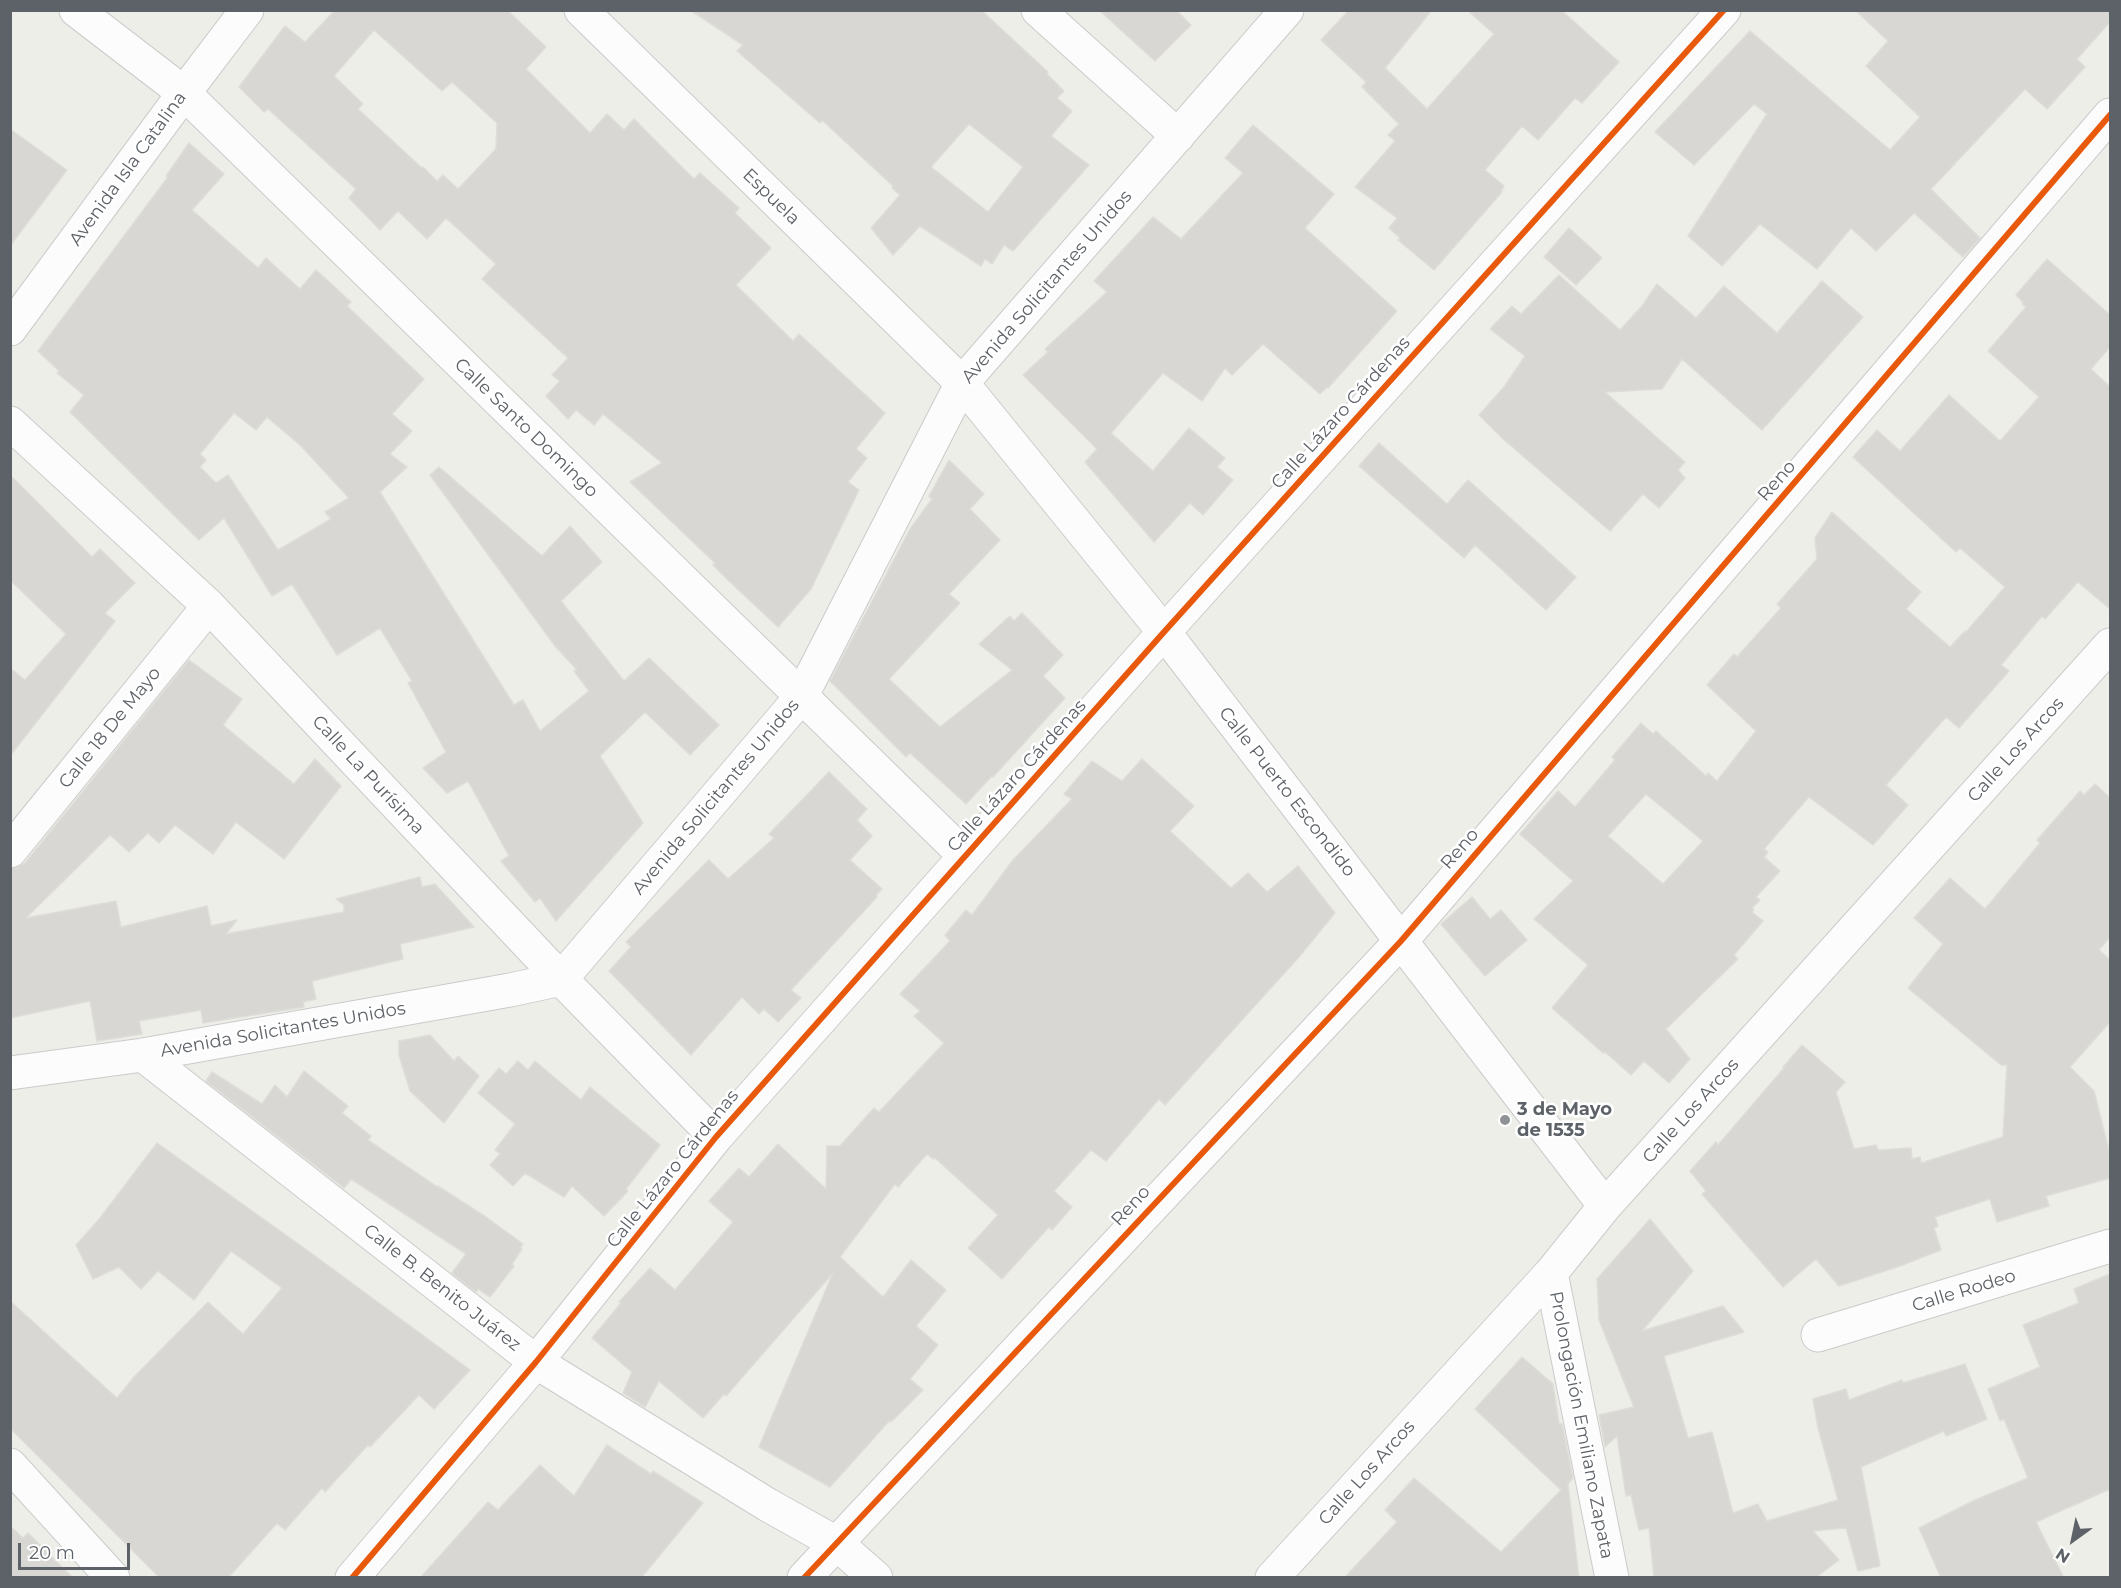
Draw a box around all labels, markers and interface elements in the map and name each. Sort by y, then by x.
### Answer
street label: Avenida Isla Catalina [65,88,191,250]
street label: Espuela [738,164,804,230]
street label: Avenida Solicitantes Unidos [957,186,1137,388]
street label: Calle Lázaro Cárdenas [1267,332,1415,494]
street label: Calle Santo Domingo [450,354,602,502]
street label: Reno [1753,456,1801,506]
street label: Calle 18 De Mayo [54,663,166,793]
street label: Calle Los Arcos [1963,693,2069,807]
street label: Avenida Solicitantes Unidos [628,695,804,899]
street label: Calle Lázaro Cárdenas [943,695,1091,857]
street label: Calle Puerto Escondido [1214,703,1360,881]
street label: Calle La Purísima [307,711,429,839]
street label: Reno [1436,824,1484,874]
street label: Avenida Solicitantes Unidos [159,998,407,1062]
street label: Calle Los Arcos [1638,1054,1744,1168]
street label: Calle Lázaro Cárdenas [602,1085,744,1253]
place label: 3 de Mayo de 1535 [1517,1099,1612,1142]
marker: 3 de Mayo de 1535 [1498,1113,1512,1127]
street label: Reno [1107,1181,1155,1231]
street label: Calle B. Benito Juárez [359,1220,525,1356]
street label: Calle Rodeo [1910,1265,2018,1317]
street label: Prolongación Emiliano Zapata [1544,1289,1618,1561]
street label: Calle Los Arcos [1314,1416,1420,1530]
north arrow [2043,1510,2103,1570]
scale bar [21,1531,134,1569]
text: 20 m [29,1542,75,1564]
text: N [2052,1544,2074,1567]

